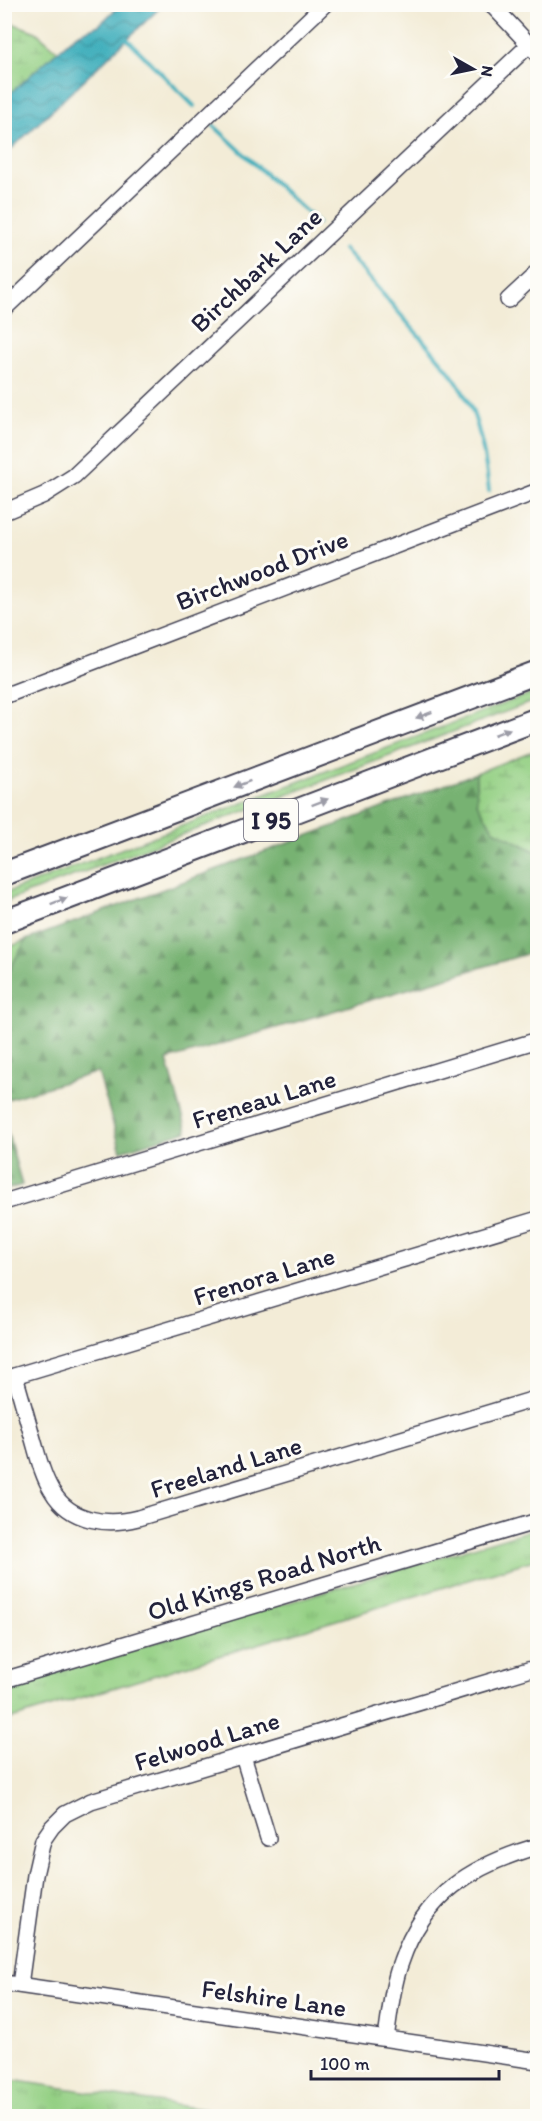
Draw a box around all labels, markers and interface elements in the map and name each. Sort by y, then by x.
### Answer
north arrow [443,39,503,99]
text: N [477,64,498,78]
street label: Birchbark Lane [183,201,329,339]
street label: Birchwood Drive [171,522,353,618]
one-way arrow [415,710,433,720]
one-way arrow [493,727,511,737]
one-way arrow [232,779,250,789]
one-way arrow [311,797,329,806]
road number: I 95 [244,799,298,841]
one-way arrow [50,896,68,905]
street label: Freneau Lane [188,1062,340,1136]
street label: Frenora Lane [189,1239,339,1313]
street label: Freeland Lane [146,1429,306,1505]
street label: Old Kings Road North [143,1526,385,1628]
street label: Felwood Lane [131,1704,283,1778]
street label: Felshire Lane [200,1972,348,2024]
scale bar [311,2043,498,2081]
text: 100 m [320,2053,370,2075]

